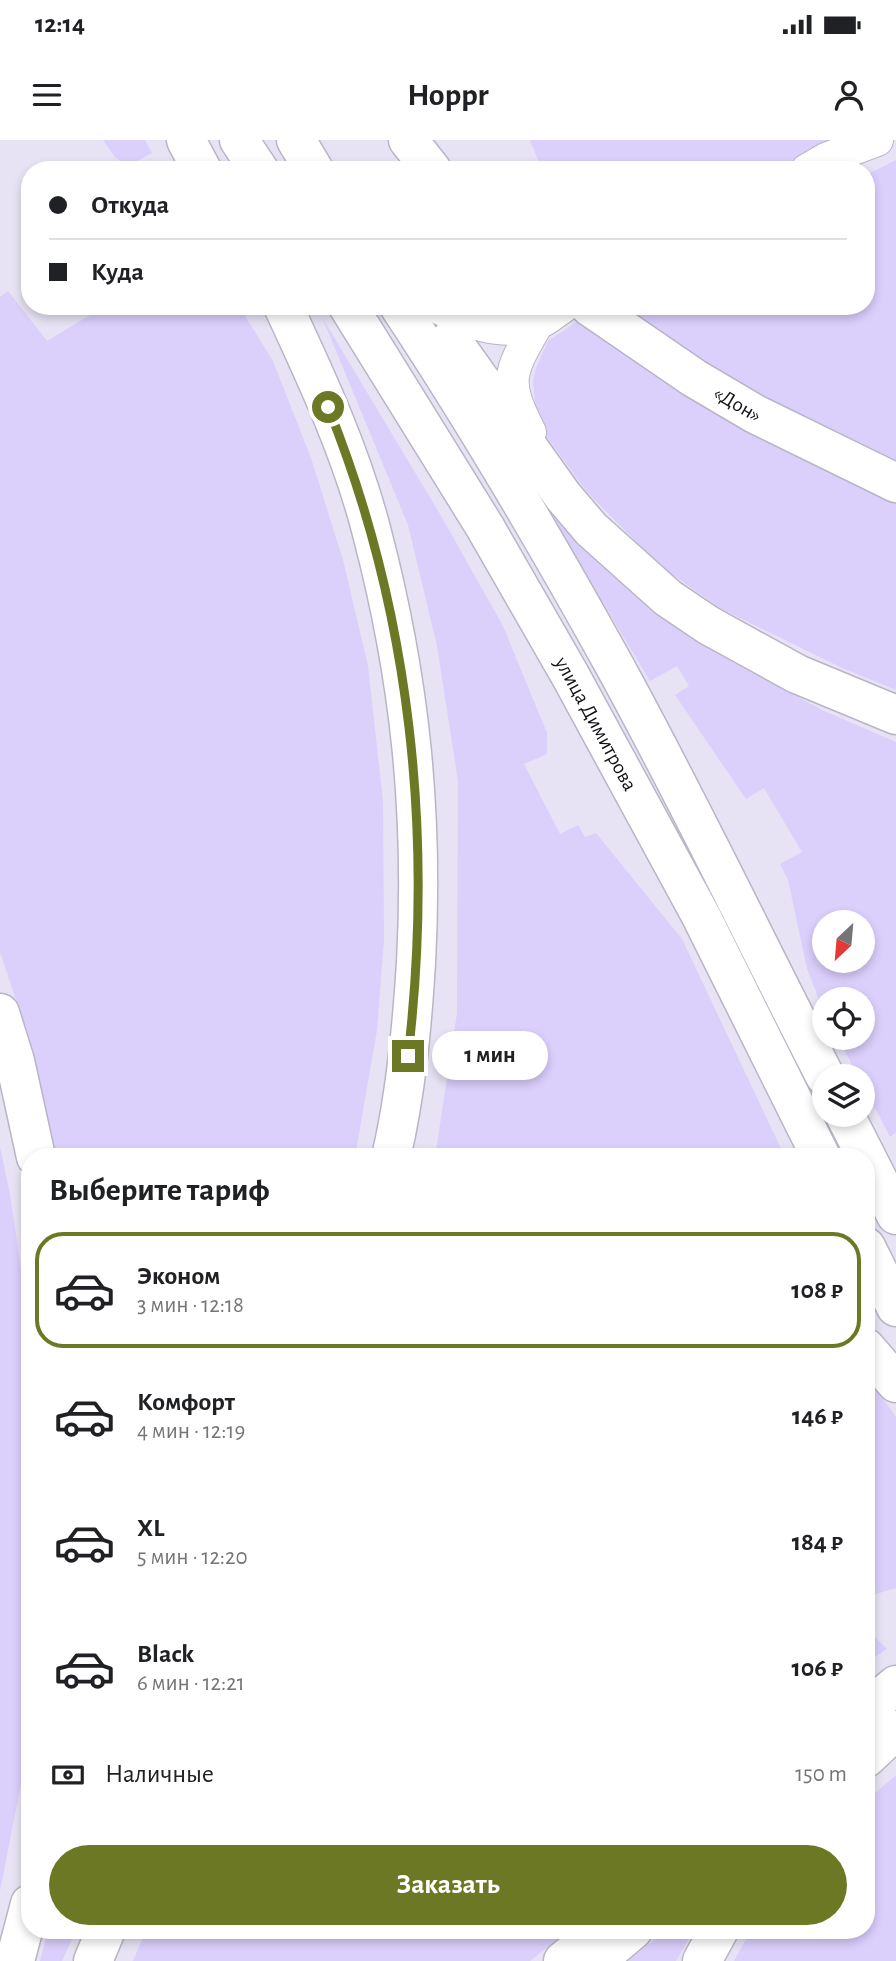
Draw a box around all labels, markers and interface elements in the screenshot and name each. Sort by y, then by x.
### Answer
text: 12:14 [35,11,85,37]
icon: menu [28,76,66,114]
icon: person [830,76,868,114]
text: Hoppr [407,79,489,111]
text: Откуда [91,192,169,218]
text: Куда [91,259,144,285]
street label: «Дон» [710,382,764,426]
route start [312,391,344,423]
street label: улица Димитрова [550,653,641,795]
north arrow [812,910,875,973]
map controls [812,910,875,1127]
button: locate [812,987,875,1050]
callout: 1 мин [432,1032,548,1080]
route end [392,1040,424,1072]
text: 1 мин [464,1044,516,1067]
button: layers [812,1064,875,1127]
text: Выберите тариф [49,1174,270,1206]
icon: car [53,1259,116,1322]
text: Эконом [137,1263,220,1289]
text: 108 ₽ [791,1277,843,1303]
text: 3 мин · 12:18 [137,1294,244,1317]
icon: car [53,1385,116,1448]
text: Комфорт [137,1389,235,1415]
text: 146 ₽ [792,1403,843,1429]
text: 4 мин · 12:19 [137,1420,245,1443]
icon: car [53,1511,116,1574]
text: XL [137,1515,164,1541]
text: 184 ₽ [792,1529,843,1555]
text: 5 мин · 12:20 [137,1546,248,1569]
icon: car [53,1637,116,1700]
text: Black [137,1641,194,1667]
text: 106 ₽ [791,1655,843,1681]
text: 6 мин · 12:21 [137,1672,245,1695]
icon: cash [49,1756,87,1794]
text: Наличные [105,1761,214,1787]
text: 150 m [795,1763,847,1786]
button: Заказать [49,1845,847,1925]

